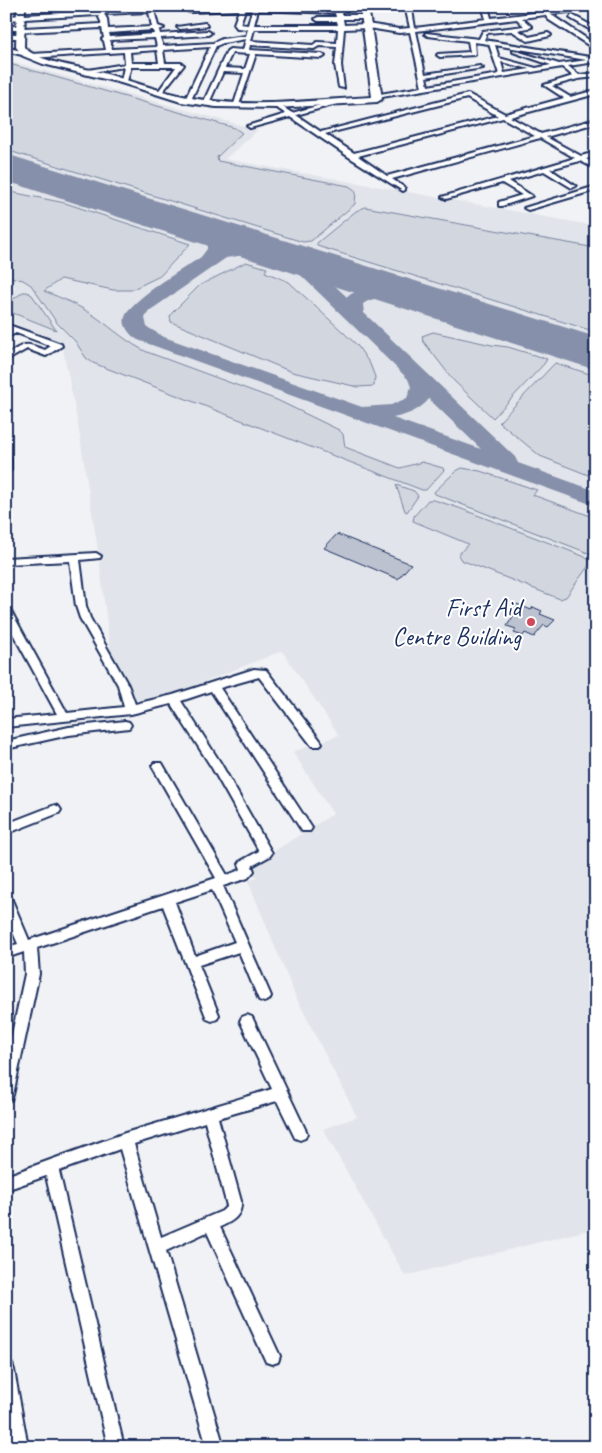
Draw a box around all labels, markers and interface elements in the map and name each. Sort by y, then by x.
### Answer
place label: First Aid Centre Building [393,592,525,653]
marker: First Aid Centre Building [525,616,537,628]

